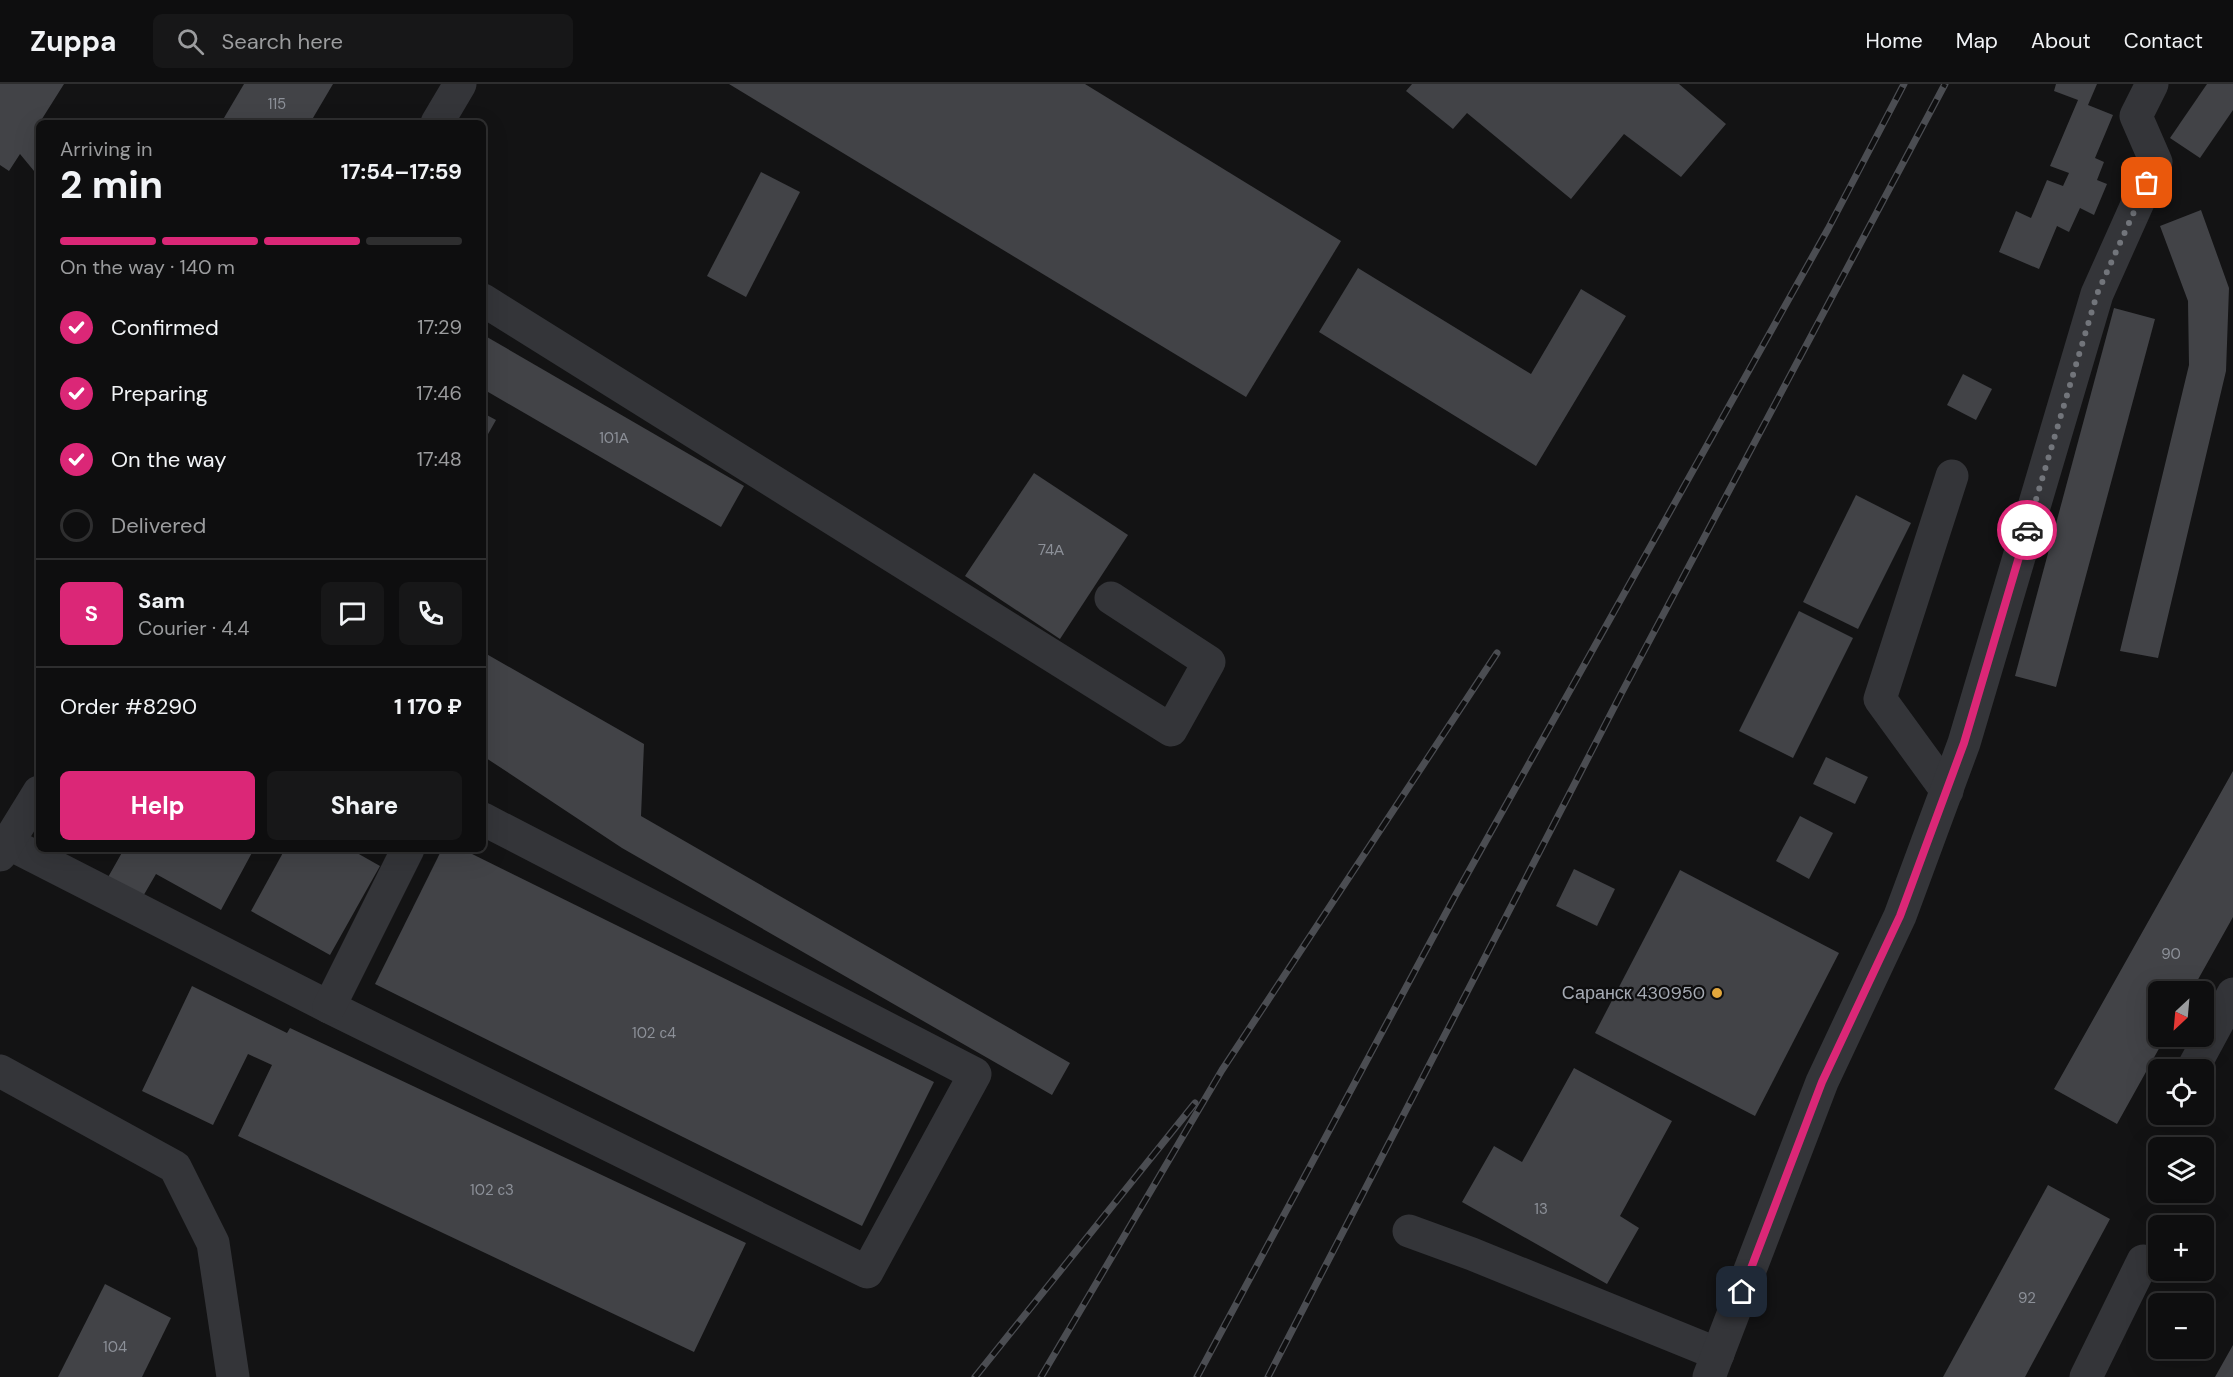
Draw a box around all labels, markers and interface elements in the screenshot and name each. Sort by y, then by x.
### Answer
search box [153,14,573,68]
text: Zuppa [30,23,117,60]
icon: search [174,25,207,58]
text: Search here [222,27,343,56]
text: Home [1865,27,1923,55]
text: Map [1956,27,1998,55]
text: About [2031,27,2091,55]
text: Contact [2124,27,2203,55]
house number: 115 [268,94,286,114]
text: Arriving in [60,136,152,162]
text: 17:54–17:59 [341,157,462,186]
pin [2121,157,2172,208]
text: 2 min [60,159,163,210]
icon: bag [2130,166,2163,199]
text: On the way · 140 m [60,254,235,280]
icon: check [60,311,93,344]
text: Confirmed [111,313,219,342]
text: 17:29 [417,314,462,340]
icon: check [60,377,93,410]
text: Preparing [111,379,208,408]
text: 17:46 [416,380,462,406]
house number: 101А [599,428,629,448]
icon: check [60,443,93,476]
text: On the way [111,445,226,474]
text: 17:48 [417,446,462,472]
courier [1997,500,2057,560]
text: Delivered [111,511,206,540]
icon: car [2011,514,2044,547]
house number: 74А [1038,540,1064,560]
button: chat [321,582,384,645]
button: phone [399,582,462,645]
text: Sam [138,586,185,615]
text: S [85,599,98,628]
text: Courier · 4.4 [138,615,249,641]
text: Order #8290 [60,692,197,721]
text: 1 170 ₽ [394,692,462,721]
button: Help [60,771,255,840]
button: Share [267,771,462,840]
house number: 90 [2161,944,2181,964]
place label: Саранск 430950 [1562,981,1705,1005]
north arrow [2148,981,2214,1047]
map controls [2148,981,2214,1359]
marker: Саранск 430950 [1710,986,1724,1000]
house number: 102 с4 [632,1023,676,1043]
button: locate [2148,1059,2214,1125]
button: layers [2148,1137,2214,1203]
house number: 102 с3 [470,1180,514,1200]
house number: 13 [1534,1199,1548,1219]
button: + [2148,1215,2214,1281]
pin [1716,1266,1767,1317]
icon: home [1725,1275,1758,1308]
house number: 92 [2018,1288,2036,1308]
button: − [2148,1293,2214,1359]
house number: 104 [103,1337,127,1357]

